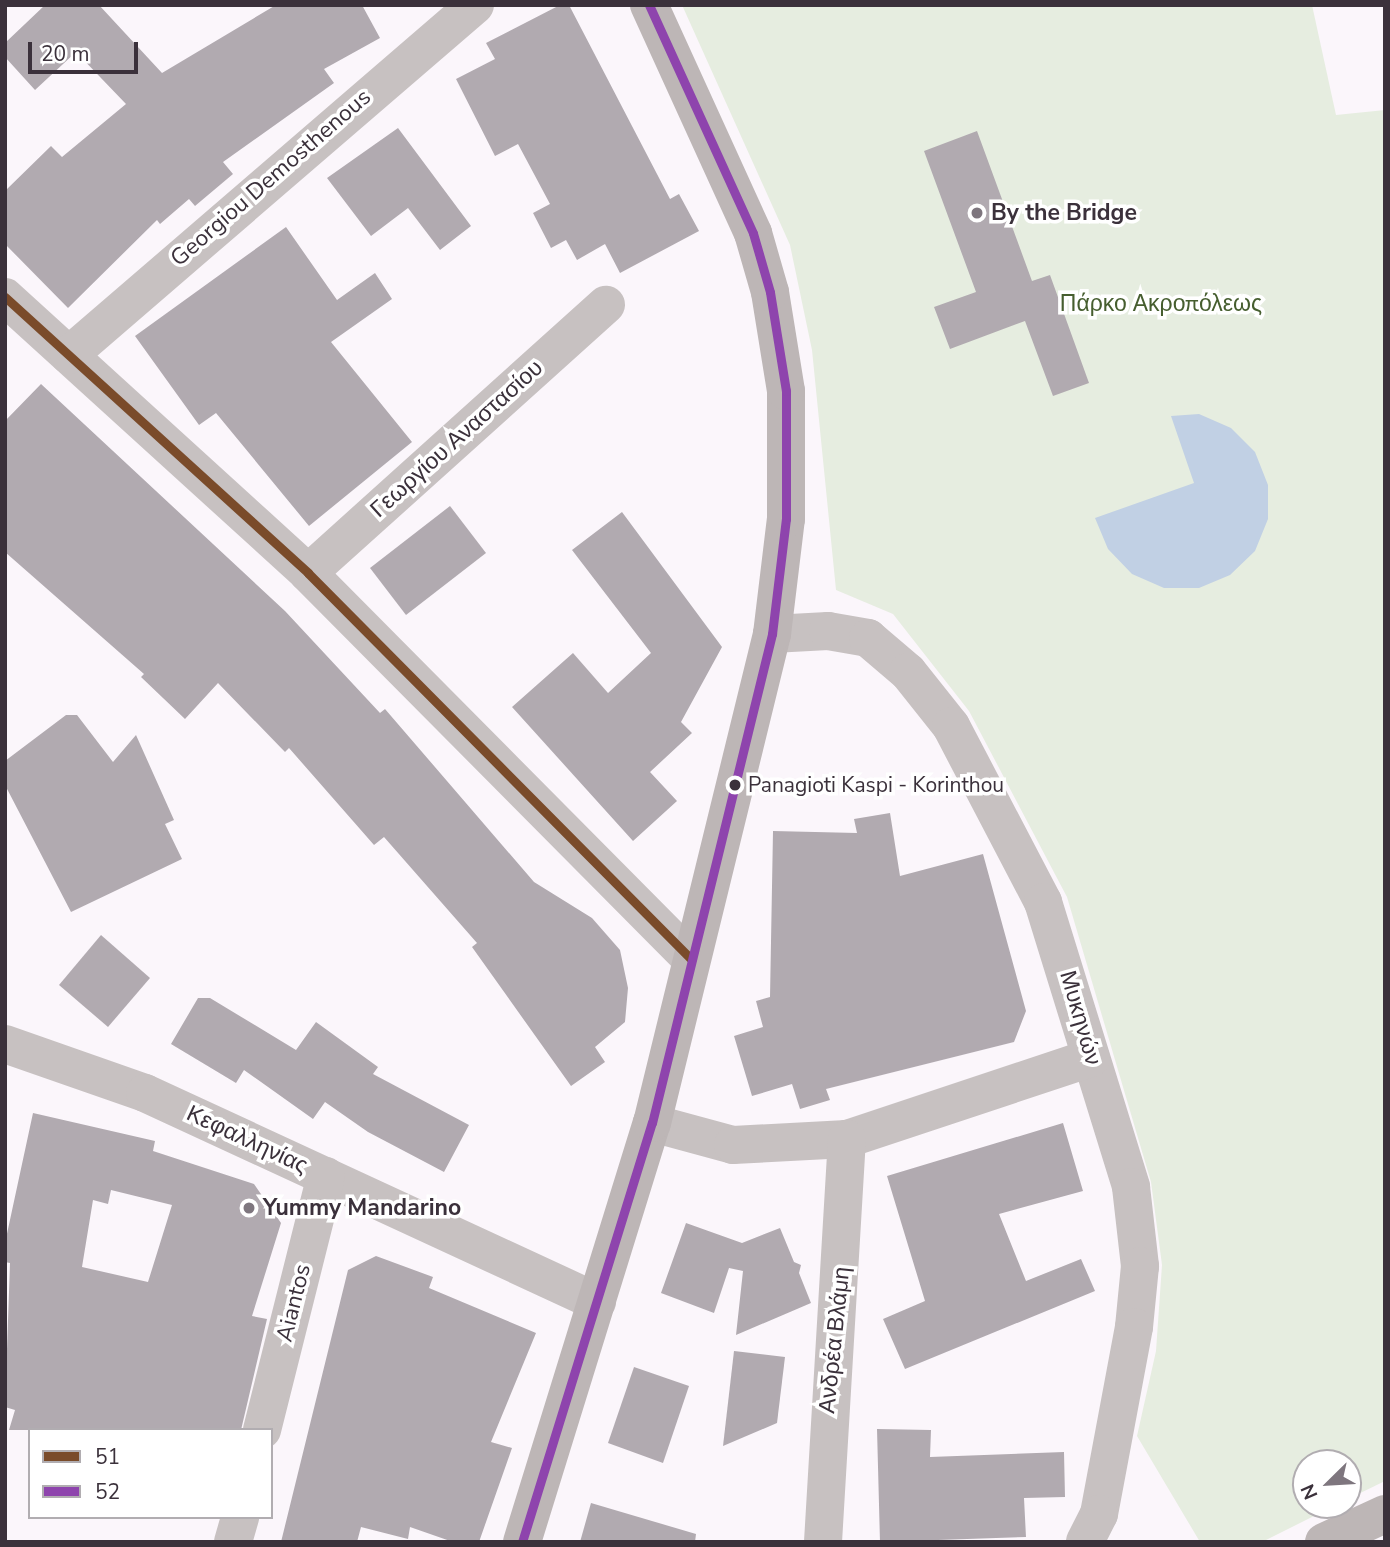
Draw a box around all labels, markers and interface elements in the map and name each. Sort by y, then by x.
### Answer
scale bar [32,28,142,72]
text: 20 m [41,40,90,68]
street label: Georgiou Demosthenous [165,84,377,272]
place label: By the Bridge [991,199,1137,227]
marker: By the Bridge [969,205,985,221]
park label: Πάρκο Ακροπόλεως [1060,290,1262,318]
street label: Γεωργίου Αναστασίου [365,354,549,524]
place label: Panagioti Kaspi - Korinthou [748,772,1004,798]
marker: Panagioti Kaspi - Korinthou [728,778,742,792]
street label: Μυκηνών [1053,968,1107,1068]
street label: Κεφαλληνίας [182,1100,312,1180]
place label: Yummy Mandarino [263,1194,461,1222]
marker: Yummy Mandarino [241,1200,257,1216]
street label: Aiantos [271,1261,317,1345]
street label: Ανδρέα Βλάμη [814,1265,856,1415]
legend [28,1428,273,1519]
text: 51 [95,1443,120,1471]
north arrow [1292,1449,1362,1519]
text: 52 [95,1478,120,1506]
text: N [1295,1480,1324,1504]

